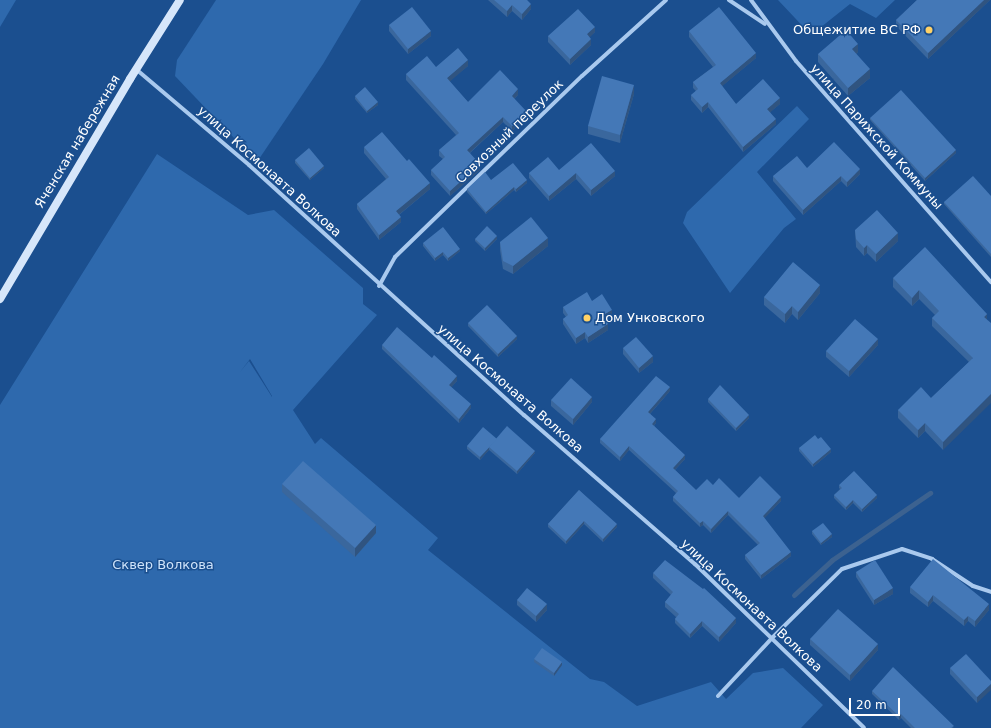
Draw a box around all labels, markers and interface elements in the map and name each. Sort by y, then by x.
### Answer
place label: Общежитие ВС РФ [793,22,921,38]
marker: Общежитие ВС РФ [924,25,934,35]
street label: улица Парижской Коммуны [807,61,945,213]
street label: Яченская набережная [32,72,124,212]
street label: Совхозный переулок [453,77,567,187]
street label: улица Космонавта Волкова [194,103,344,241]
place label: Дом Унковского [595,310,705,326]
marker: Дом Унковского [582,313,592,323]
street label: улица Космонавта Волкова [434,321,586,457]
street label: улица Космонавта Волкова [677,536,825,676]
park label: Сквер Волкова [112,557,214,573]
scale bar [851,690,902,716]
text: 20 m [856,698,887,712]

